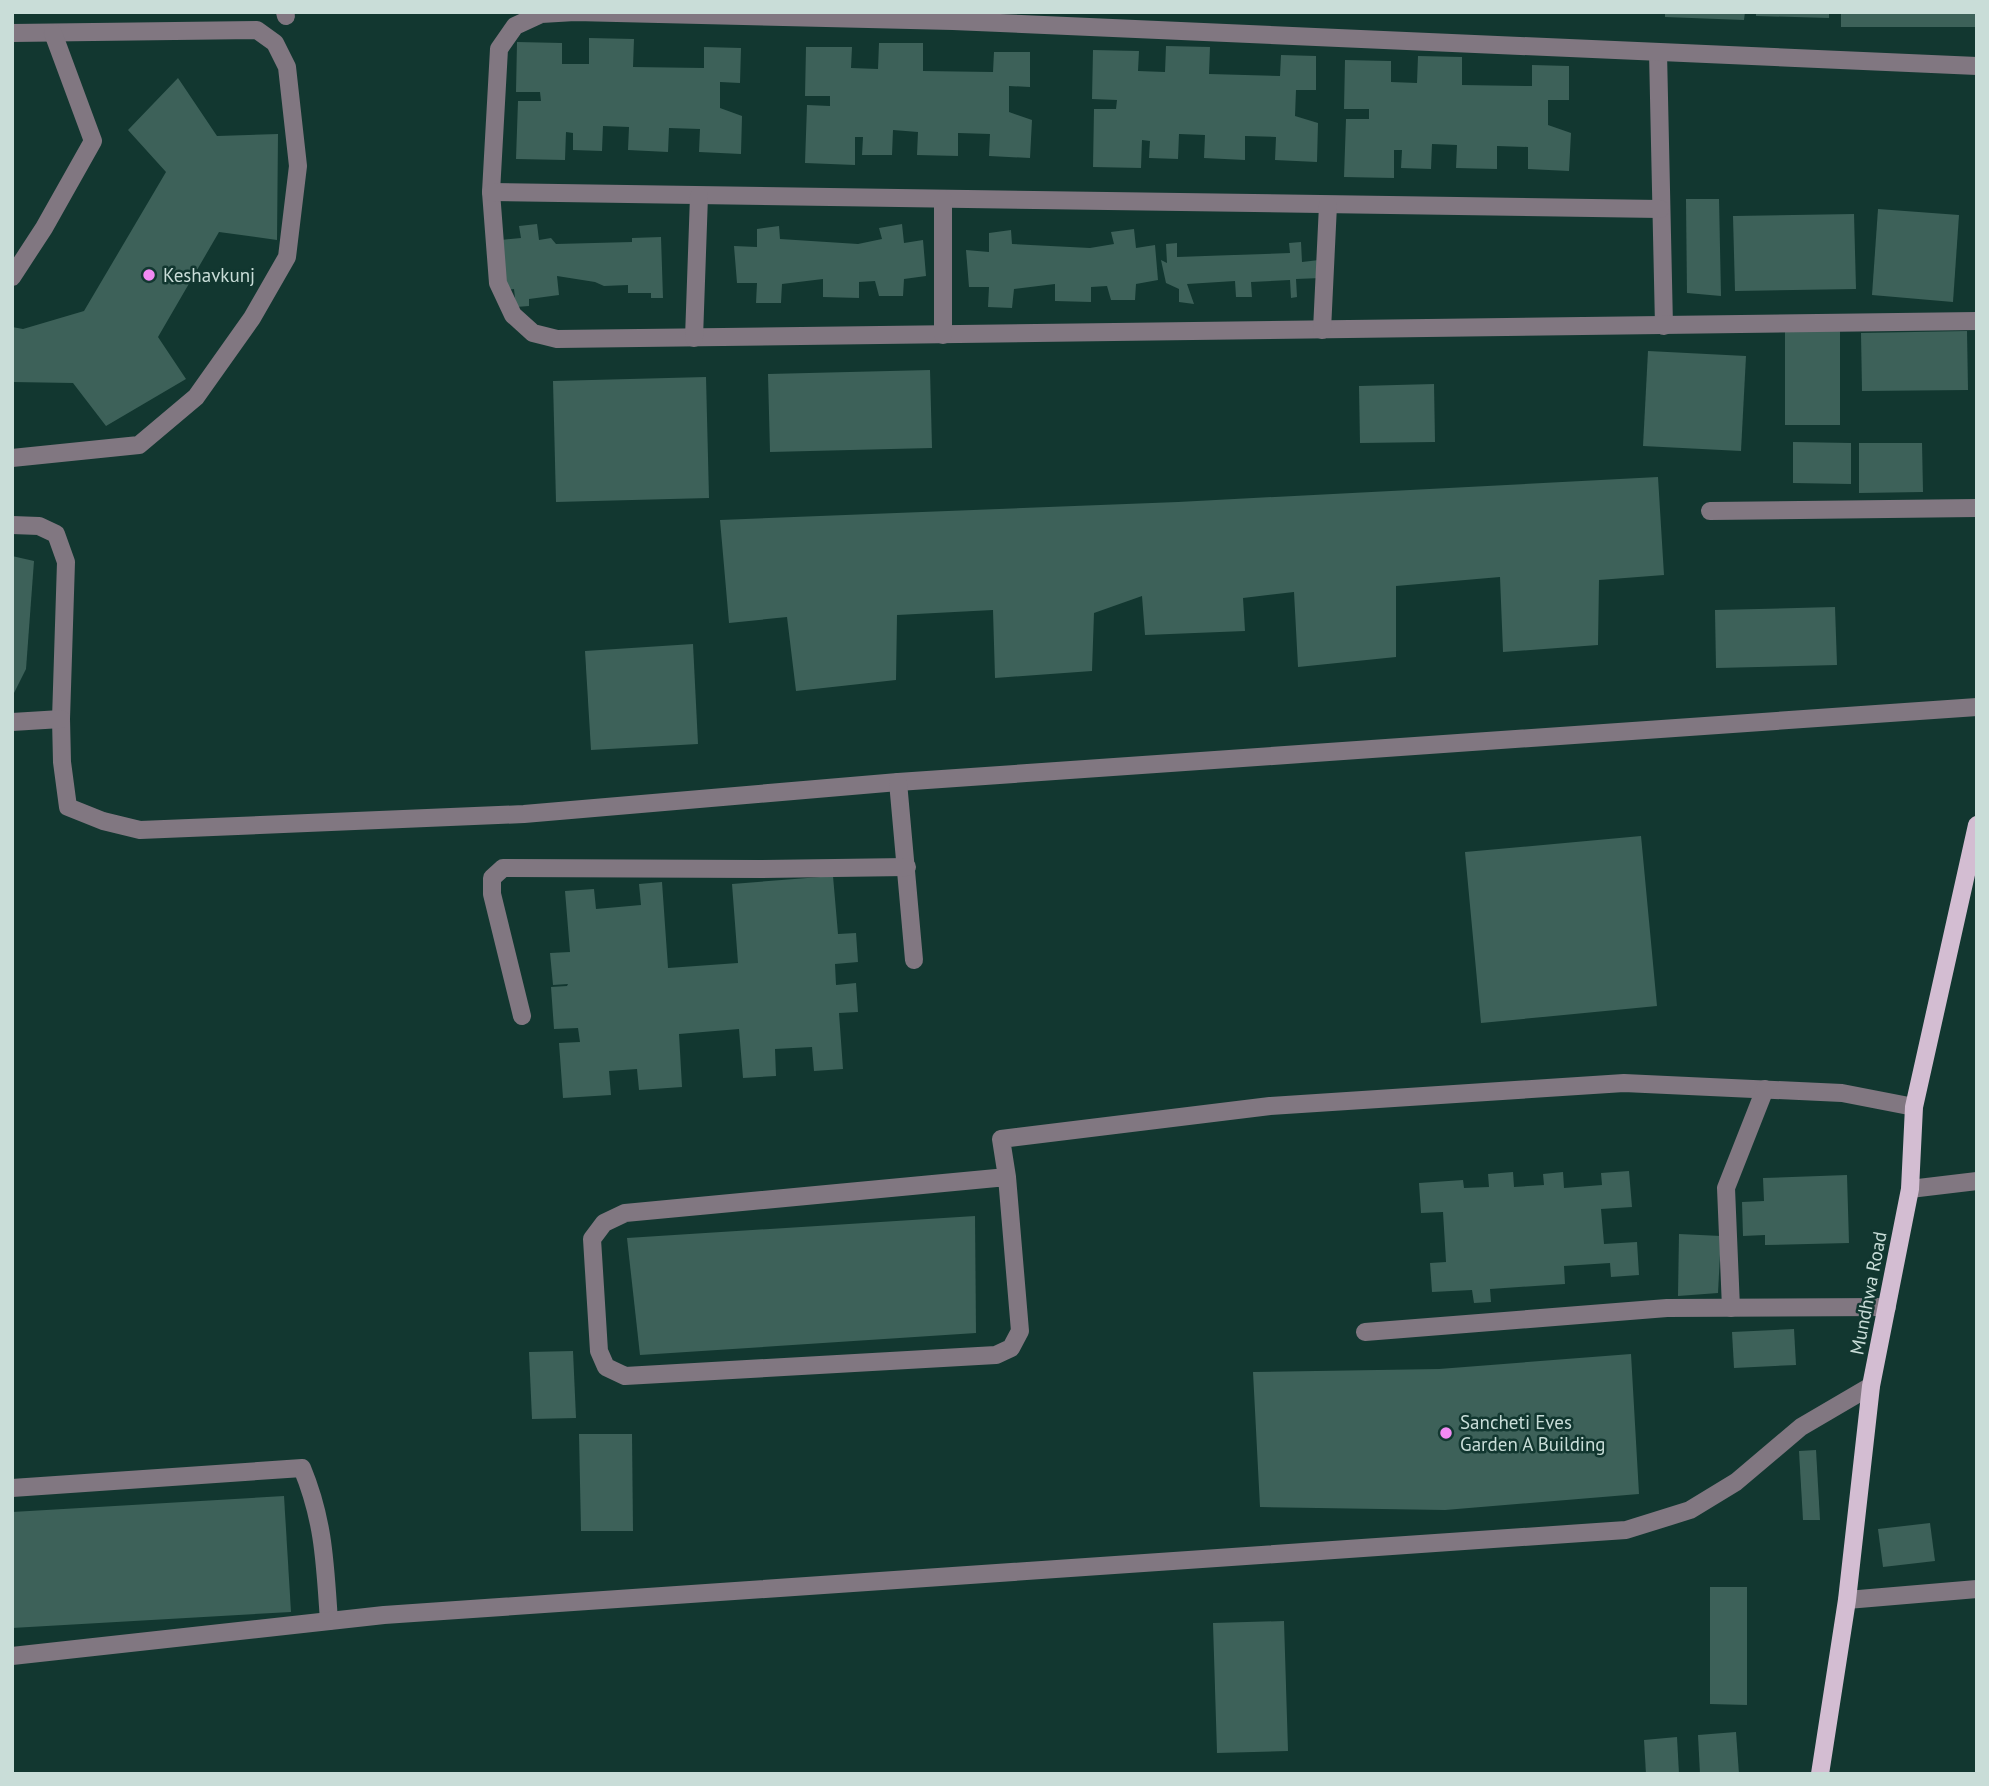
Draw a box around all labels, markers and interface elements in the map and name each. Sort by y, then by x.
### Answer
place label: Keshavkunj [163,263,255,287]
marker: Keshavkunj [141,267,157,283]
street label: Mundhwa Road [1844,1229,1892,1357]
place label: Sancheti Eves Garden A Building [1460,1410,1606,1456]
marker: Sancheti Eves Garden A Building [1438,1425,1454,1441]

